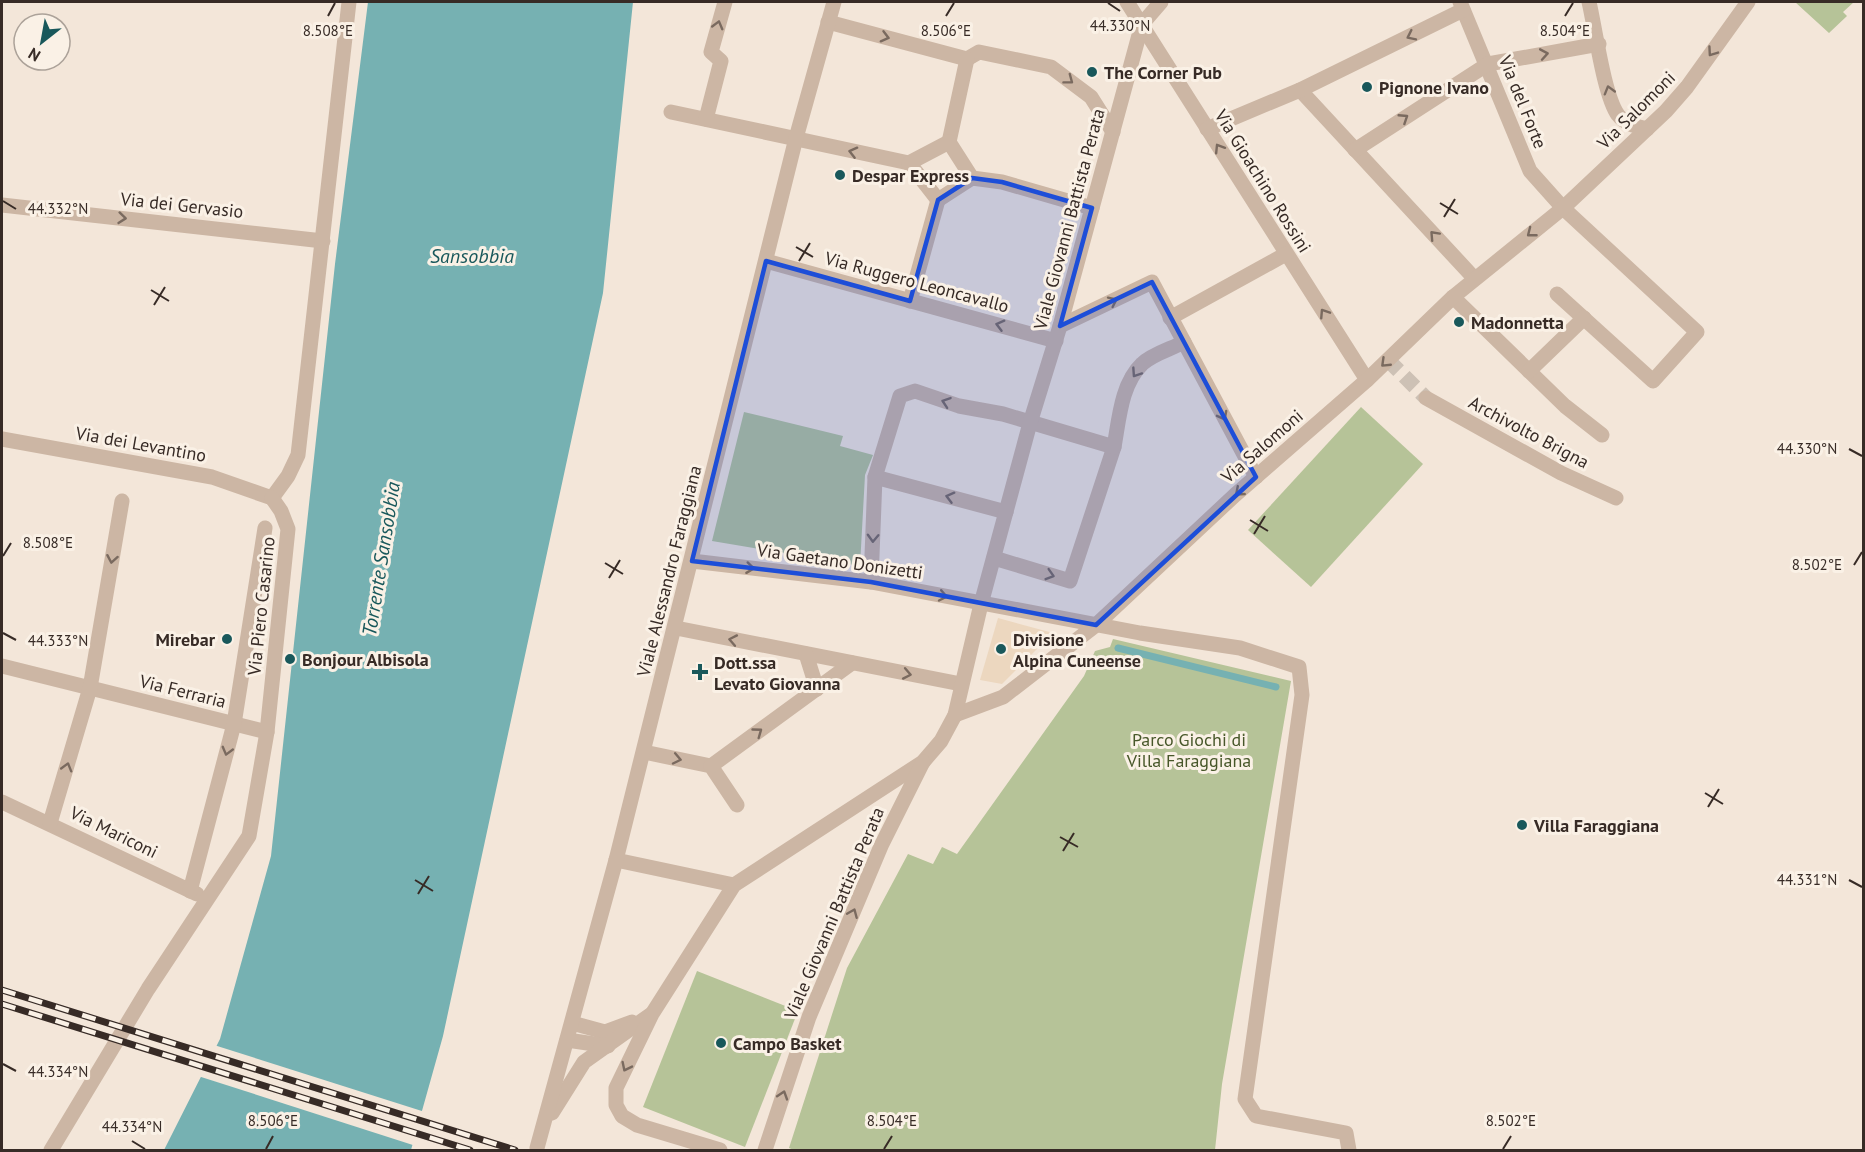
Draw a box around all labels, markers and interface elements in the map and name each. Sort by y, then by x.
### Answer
north arrow [12,12,72,72]
text: 44.330°N [1090,16,1150,35]
text: 8.508°E [303,21,353,40]
one-way arrow [711,21,724,31]
text: 8.506°E [921,21,971,40]
text: 8.504°E [1540,21,1590,40]
one-way arrow [1406,29,1417,40]
one-way arrow [880,30,890,43]
text: N [25,44,44,66]
one-way arrow [1708,45,1719,56]
one-way arrow [1538,48,1548,61]
street label: Via del Forte [1494,51,1552,152]
place label: The Corner Pub [1104,61,1222,84]
marker: The Corner Pub [1085,65,1099,79]
street label: Via Salomoni [1591,66,1680,155]
one-way arrow [1062,73,1073,84]
place label: Pignone Ivano [1379,76,1489,99]
marker: Pignone Ivano [1360,80,1374,94]
one-way arrow [1604,86,1617,96]
street label: Via Gioachino Rossini [1209,104,1316,257]
street label: Viale Giovanni Battista Perata [1028,106,1110,333]
one-way arrow [1397,114,1408,125]
one-way arrow [1215,144,1226,155]
one-way arrow [848,146,858,159]
place label: Despar Express [852,164,970,187]
marker: Despar Express [833,168,847,182]
street label: Via dei Gervasio [119,187,244,223]
text: 44.332°N [28,199,88,218]
one-way arrow [118,211,127,224]
one-way arrow [1526,226,1537,237]
one-way arrow [1430,231,1441,242]
water label: Sansobbia [430,243,514,269]
street label: Via Ruggero Leoncavallo [822,246,1012,318]
one-way arrow [1107,297,1118,308]
one-way arrow [1320,309,1331,320]
place label: Madonnetta [1471,311,1564,334]
marker: Madonnetta [1452,315,1466,329]
one-way arrow [995,320,1005,333]
one-way arrow [1381,355,1392,366]
one-way arrow [1132,366,1143,377]
street label: Archivolto Brigna [1465,391,1593,473]
one-way arrow [941,396,952,409]
street label: Via Salomoni [1216,404,1308,489]
one-way arrow [1216,410,1228,421]
street label: Via dei Levantino [73,421,208,467]
text: 44.330°N [1777,439,1837,458]
street label: Viale Alessandro Faraggiana [631,463,706,680]
water label: Torrente Sansobbia [356,480,406,638]
one-way arrow [1235,485,1246,496]
one-way arrow [945,492,956,504]
text: 8.508°E [23,533,73,552]
one-way arrow [866,533,879,542]
street label: Via Piero Casarino [242,536,280,677]
street label: Via Gaetano Donizetti [755,538,924,584]
one-way arrow [106,553,119,563]
text: 8.502°E [1792,555,1842,574]
one-way arrow [746,561,755,573]
one-way arrow [1044,568,1055,580]
one-way arrow [938,589,948,602]
place label: Mirebar [155,628,216,651]
place label: Divisione Alpina Cuneense [1013,628,1141,672]
text: 44.333°N [28,631,88,650]
marker: Mirebar [220,632,234,646]
one-way arrow [728,634,738,647]
marker: Divisione Alpina Cuneense [994,642,1008,656]
place label: Bonjour Albisola [302,648,429,671]
place label: Dott.ssa Levato Giovanna [714,651,841,695]
marker: Bonjour Albisola [283,652,297,666]
marker: Dott.ssa Levato Giovanna [691,663,709,681]
one-way arrow [901,667,911,680]
street label: Via Ferraria [136,669,229,713]
one-way arrow [752,728,763,739]
park label: Parco Giochi di Villa Faraggiana [1126,728,1251,772]
one-way arrow [221,746,234,756]
one-way arrow [672,752,682,765]
one-way arrow [60,762,72,773]
street label: Via Mariconi [65,800,162,863]
street label: Viale Giovanni Battista Perata [778,804,889,1023]
place label: Villa Faraggiana [1533,814,1659,837]
marker: Villa Faraggiana [1515,818,1529,832]
text: 44.331°N [1777,870,1837,889]
one-way arrow [845,908,857,919]
place label: Campo Basket [733,1032,842,1055]
marker: Campo Basket [714,1036,728,1050]
one-way arrow [622,1060,633,1071]
text: 44.334°N [28,1062,88,1081]
one-way arrow [776,1090,789,1101]
text: 8.506°E [248,1111,298,1130]
text: 8.504°E [867,1111,917,1130]
text: 8.502°E [1486,1111,1536,1130]
text: 44.334°N [102,1117,162,1136]

